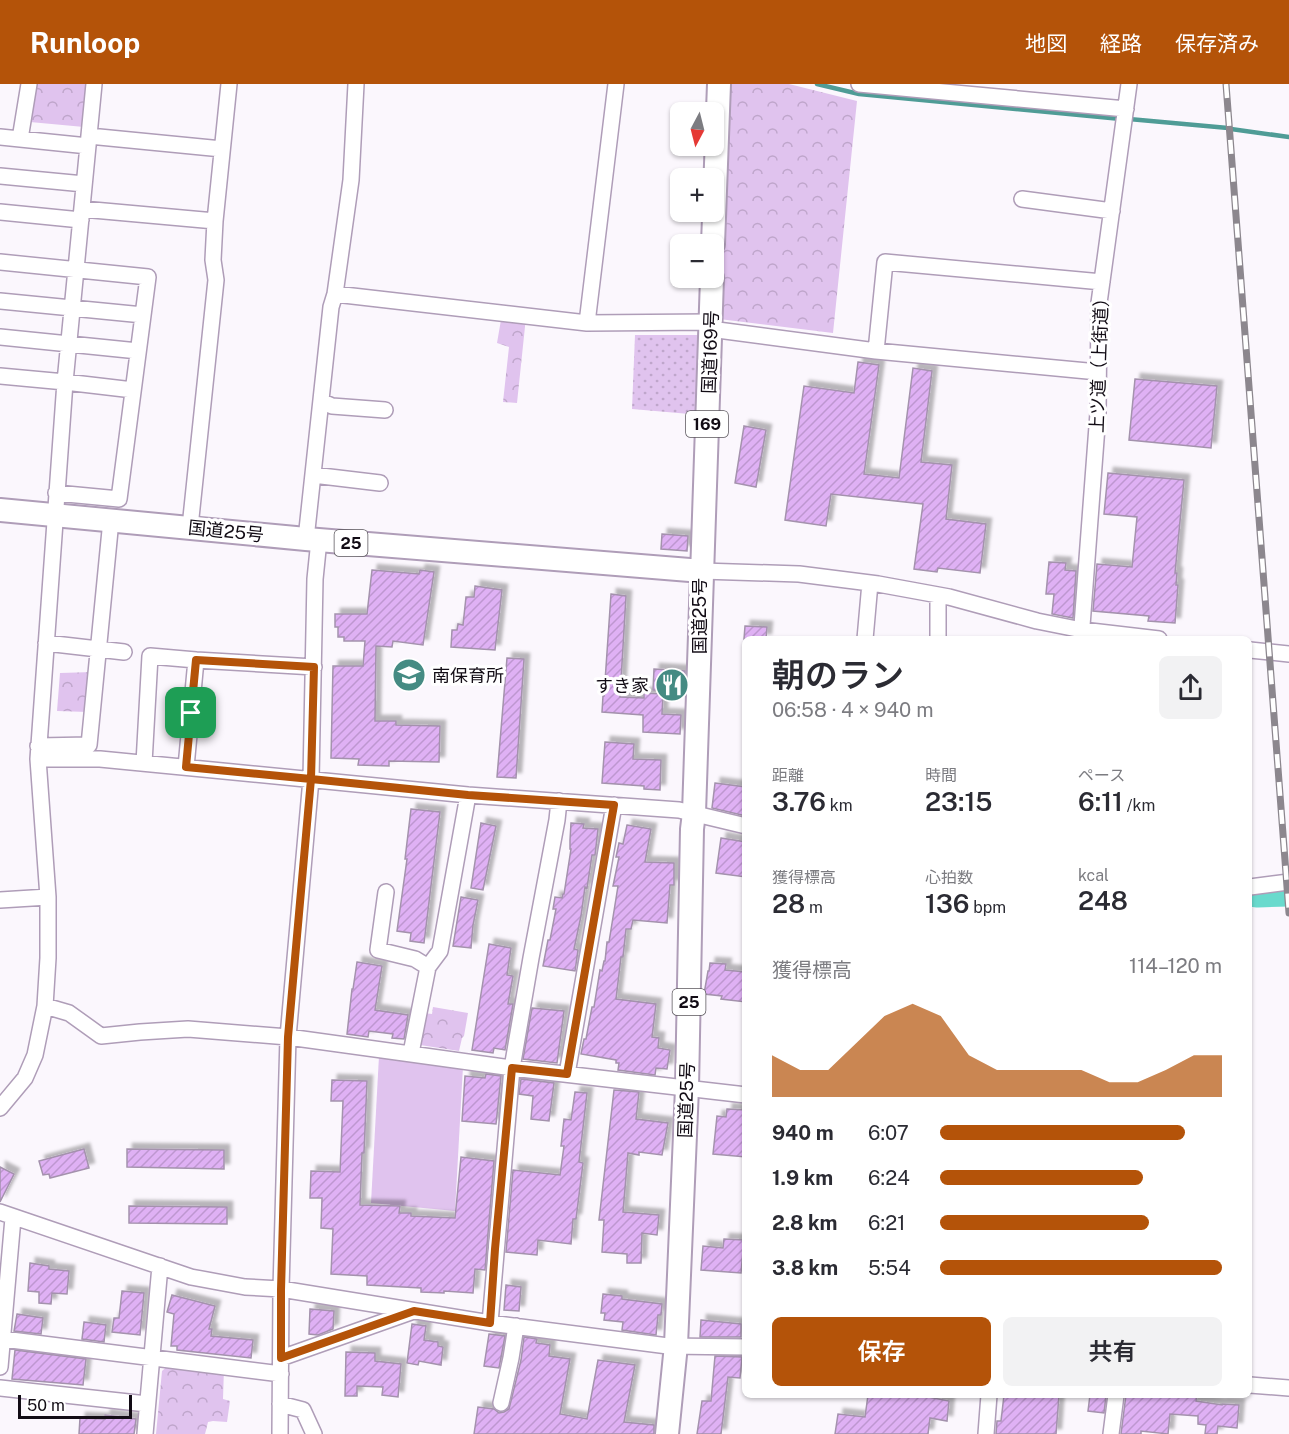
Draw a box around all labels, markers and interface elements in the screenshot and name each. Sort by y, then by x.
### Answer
text: Runloop [30,26,140,59]
text: 地図 [1025,31,1067,56]
text: 経路 [1100,31,1142,56]
text: 保存済み [1175,31,1259,56]
north arrow [670,102,724,156]
map controls [670,102,724,288]
button: + [670,168,724,222]
button: − [670,234,724,288]
street label: 上ツ道（上街道） [1086,289,1112,433]
street label: 国道169号 [698,310,722,394]
road number: 169 [686,411,728,437]
street label: 国道25号 [187,517,265,545]
road number: 25 [334,530,368,556]
street label: 国道25号 [689,578,710,654]
text: 朝のラン [772,656,904,694]
button: share [1159,656,1222,719]
school or university icon: 南保育所 [391,657,427,693]
place label: 南保育所 [432,665,504,686]
restaurant icon: すき家 [654,667,690,703]
place label: すき家 [595,675,649,696]
pin [165,687,216,738]
icon: arrive [174,696,207,729]
text: 06:58 · 4 × 940 m [772,698,934,722]
text: 距離 [772,766,804,785]
text: 時間 [925,766,957,785]
text: ペース [1078,766,1125,785]
text: 3.76 [772,786,826,817]
text: 23:15 [925,786,992,817]
text: 6:11 [1078,786,1123,817]
text: km [826,796,853,815]
text: /km [1123,796,1155,815]
text: kcal [1078,866,1109,885]
text: 獲得標高 [772,868,836,887]
text: 心拍数 [925,868,973,887]
text: 248 [1078,885,1128,916]
text: 28 [772,888,805,919]
text: 136 [925,888,969,919]
text: m [805,898,823,917]
text: bpm [969,898,1006,917]
text: 114–120 m [1129,954,1222,978]
text: 獲得標高 [772,958,852,982]
road number: 25 [672,989,706,1015]
street label: 国道25号 [674,1062,698,1138]
text: 940 m [772,1121,834,1145]
text: 6:07 [868,1121,909,1145]
text: 1.9 km [772,1166,833,1190]
text: 6:24 [868,1166,910,1190]
text: 2.8 km [772,1211,838,1235]
text: 6:21 [868,1211,905,1235]
text: 3.8 km [772,1256,838,1280]
text: 5:54 [868,1256,911,1280]
button: 保存 [772,1317,991,1386]
button: 共有 [1003,1317,1222,1386]
scale bar [18,1392,132,1420]
text: 50 m [27,1396,65,1415]

